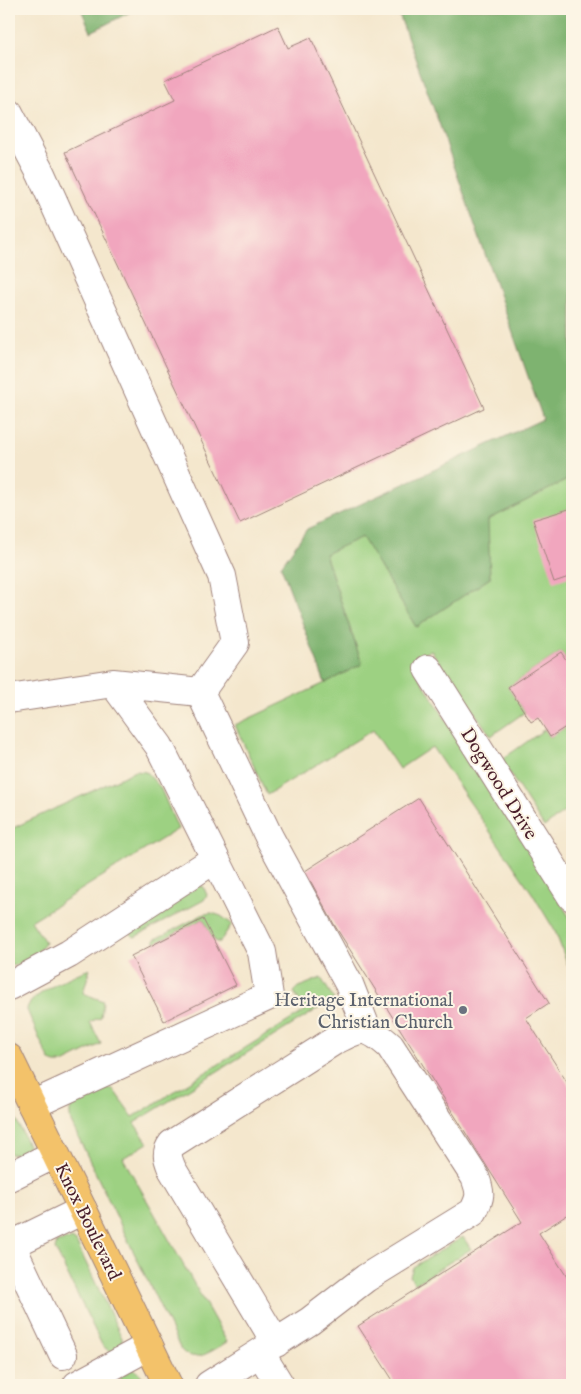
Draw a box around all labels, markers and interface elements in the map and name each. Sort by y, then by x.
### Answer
street label: Dogwood Drive [454,724,542,845]
place label: Heritage International Christian Church [274,989,454,1035]
marker: Heritage International Christian Church [457,1004,469,1016]
street label: Knox Boulevard [48,1159,126,1285]

